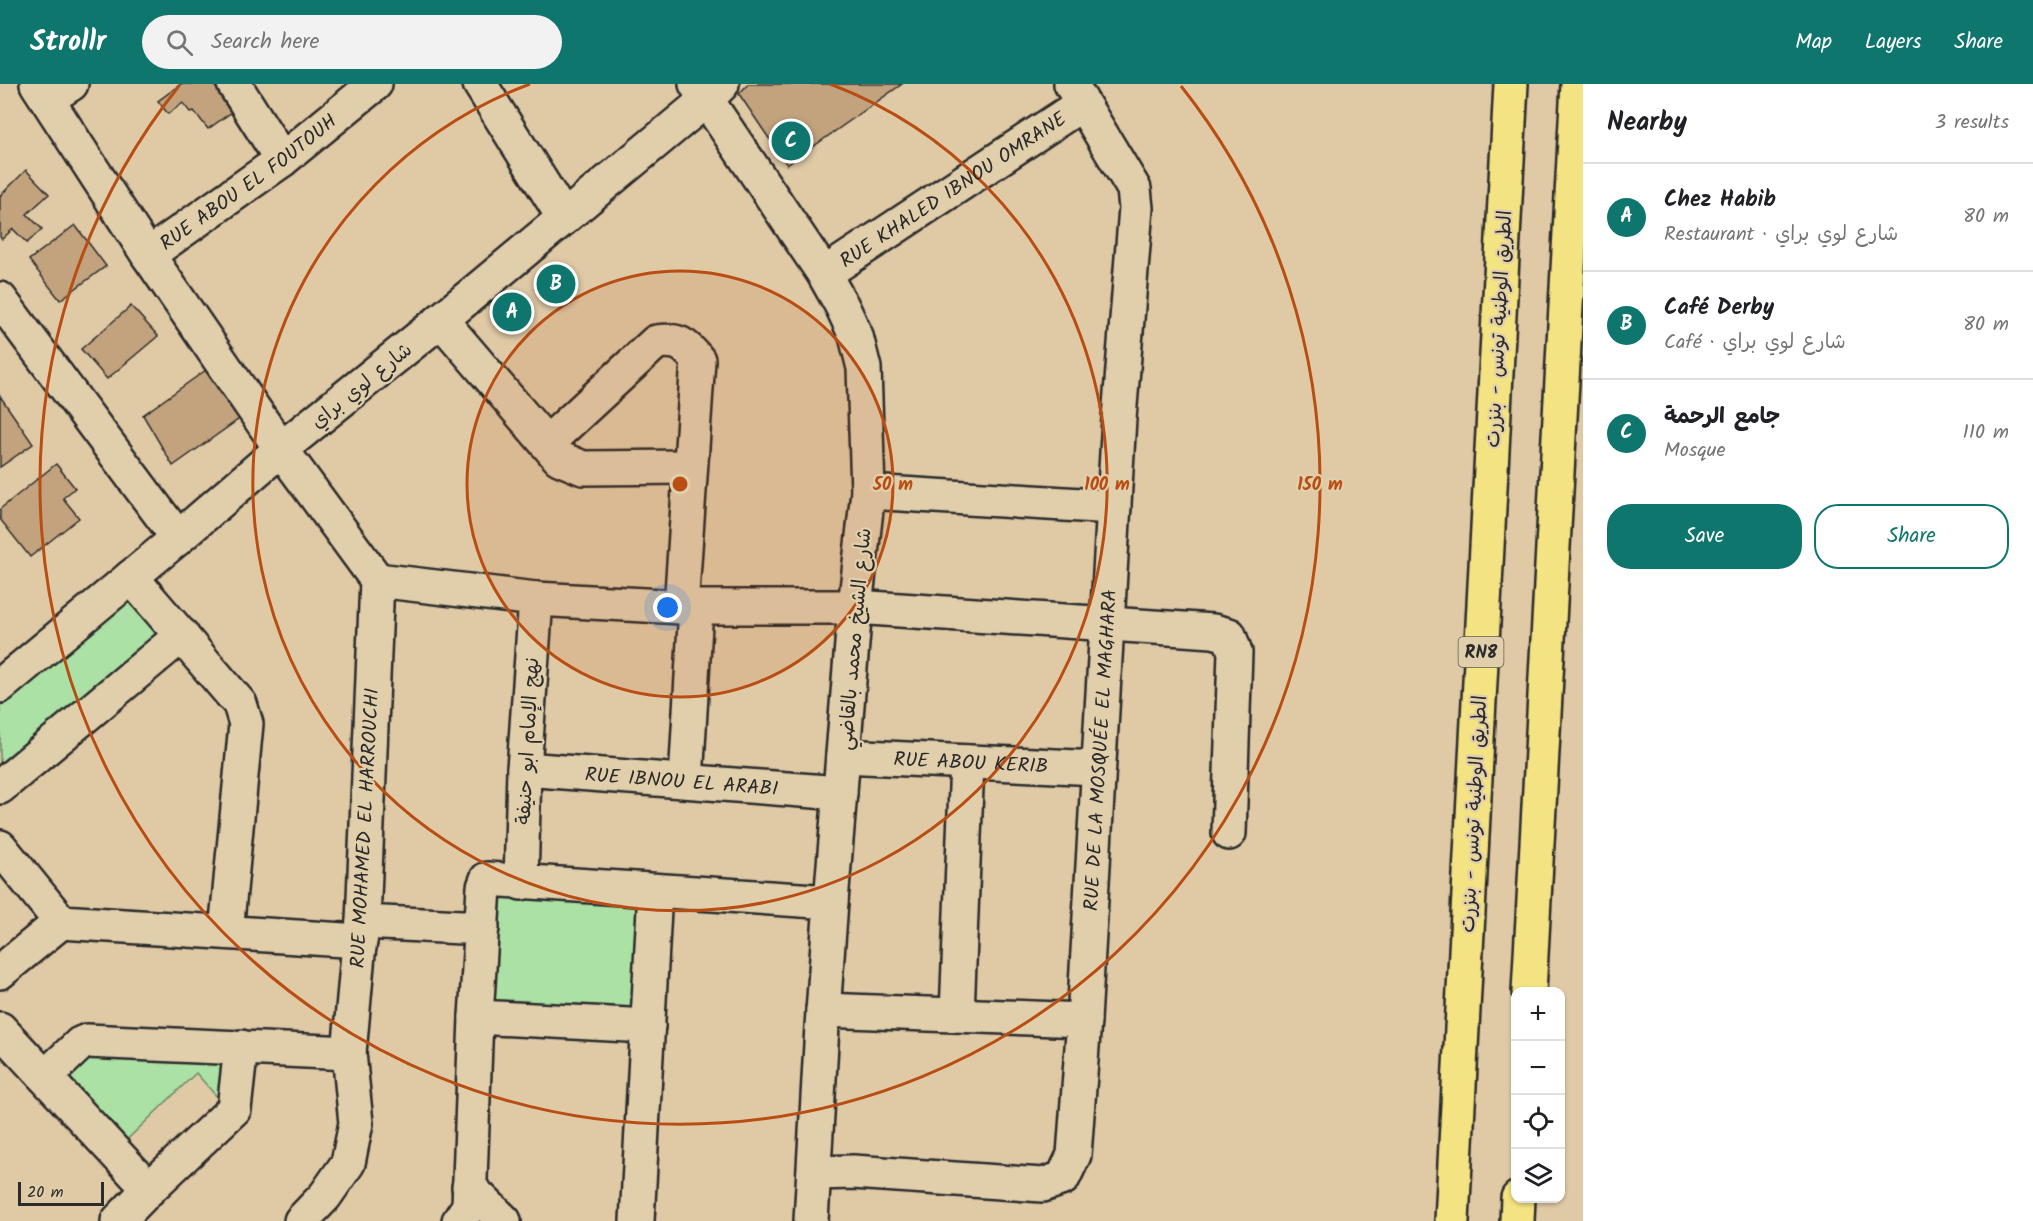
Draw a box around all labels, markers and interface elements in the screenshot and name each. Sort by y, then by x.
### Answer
search box [142,15,562,69]
text: Strollr [30,20,106,65]
text: Search here [211,25,320,60]
icon: search [163,26,196,59]
text: Map [1795,26,1832,59]
text: Layers [1865,26,1921,59]
text: Share [1954,26,2003,59]
text: Nearby [1607,102,1687,144]
street label: RUE KHALED IBNOU OMRANE [834,104,1075,278]
street label: RUE ABOU EL FOUTOUH [154,107,345,260]
text: 3 results [1935,107,2009,139]
pin: C [772,118,810,164]
text: Chez Habib [1664,183,1776,218]
text: A [1620,201,1633,233]
text: 80 m [1963,201,2009,233]
street label: الطريق الوطنية تونس - بنزرت [1478,210,1522,449]
text: Restaurant · شارع لوي براي [1664,219,1898,251]
pin: B [536,262,576,306]
pin: A [492,290,532,334]
text: Café Derby [1664,291,1774,326]
text: B [1620,309,1633,341]
text: 80 m [1963,309,2009,341]
text: Café · شارع لوي براي [1664,327,1846,359]
street label: شارع لوي براي [304,335,420,438]
text: جامع الرحمة [1664,400,1780,435]
text: C [1620,417,1633,449]
text: 110 m [1963,417,2009,449]
text: Mosque [1664,435,1725,467]
text: 50 m [872,471,913,500]
text: 100 m [1084,471,1130,500]
text: 150 m [1297,471,1343,500]
centre of rings [670,474,690,494]
button: Save [1607,504,1802,569]
button: Share [1814,504,2009,569]
street label: شارع الشيخ محمد بالقاضي [830,527,882,752]
street label: RUE DE LA MOSQUÉE EL MAGHARA [1076,588,1127,912]
your location [653,593,682,622]
road number: RN8 [1458,637,1504,667]
street label: نهج الإمام ابو حنيفة [509,657,549,826]
street label: RUE MOHAMED EL HARROUCHI [343,687,389,969]
street label: الطريق الوطنية تونس - بنزرت [1453,695,1497,934]
street label: RUE ABOU KERIB [893,744,1049,784]
street label: RUE IBNOU EL ARABI [584,760,779,806]
map controls [1511,987,1565,1203]
button: + [1511,987,1565,1041]
button: − [1511,1041,1565,1095]
button: locate [1511,1095,1565,1149]
button: layers [1511,1149,1565,1203]
scale bar [18,1179,104,1206]
text: 20 m [27,1180,63,1205]

